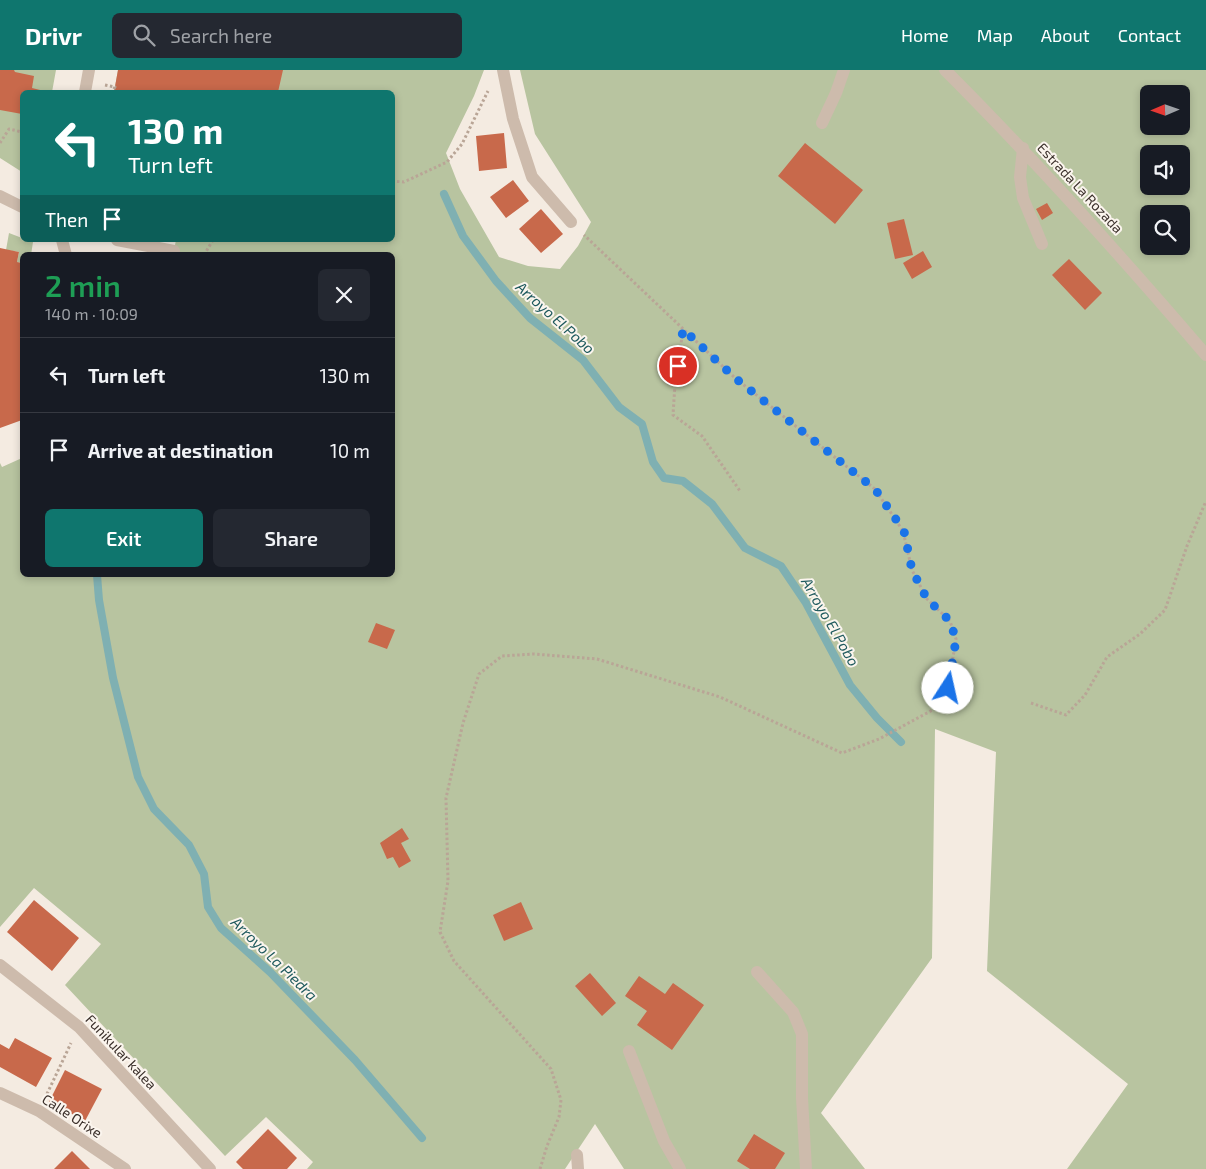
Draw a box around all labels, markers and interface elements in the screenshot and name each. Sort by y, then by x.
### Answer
search box [112,13,462,58]
text: Drivr [25,21,82,50]
icon: search [130,21,158,49]
text: Search here [170,24,272,47]
text: Home [901,24,949,46]
text: Map [977,24,1013,46]
text: About [1041,24,1090,46]
text: Contact [1118,24,1181,46]
north arrow [1140,85,1190,135]
map controls [1140,85,1190,255]
text: 130 m [128,109,223,151]
icon: left [45,110,110,175]
street label: Estrada La Rozada [1034,139,1127,236]
button: sound [1140,145,1190,195]
text: Turn left [128,151,213,177]
icon: arrive [98,205,126,233]
button: search [1140,205,1190,255]
text: Then [45,208,88,231]
text: 2 min [45,267,121,303]
button: close [318,269,370,321]
water label: Arroyo El Pobo [511,277,599,358]
text: 140 m · 10:09 [45,304,138,323]
pin [657,345,699,387]
icon: arrive [664,352,692,380]
icon: left [45,361,73,389]
text: Turn left [88,364,165,387]
text: 130 m [320,364,370,387]
icon: arrive [45,436,73,464]
text: Arrive at destination [88,439,273,462]
text: 10 m [330,439,370,462]
button: Exit [45,509,203,567]
button: Share [213,509,370,567]
water label: Arroyo El Pobo [797,573,864,670]
position arrow [921,661,973,713]
water label: Arroyo La Piedra [227,912,321,1005]
street label: Funikular kalea [82,1011,160,1093]
street label: Calle Orixe [39,1090,105,1141]

